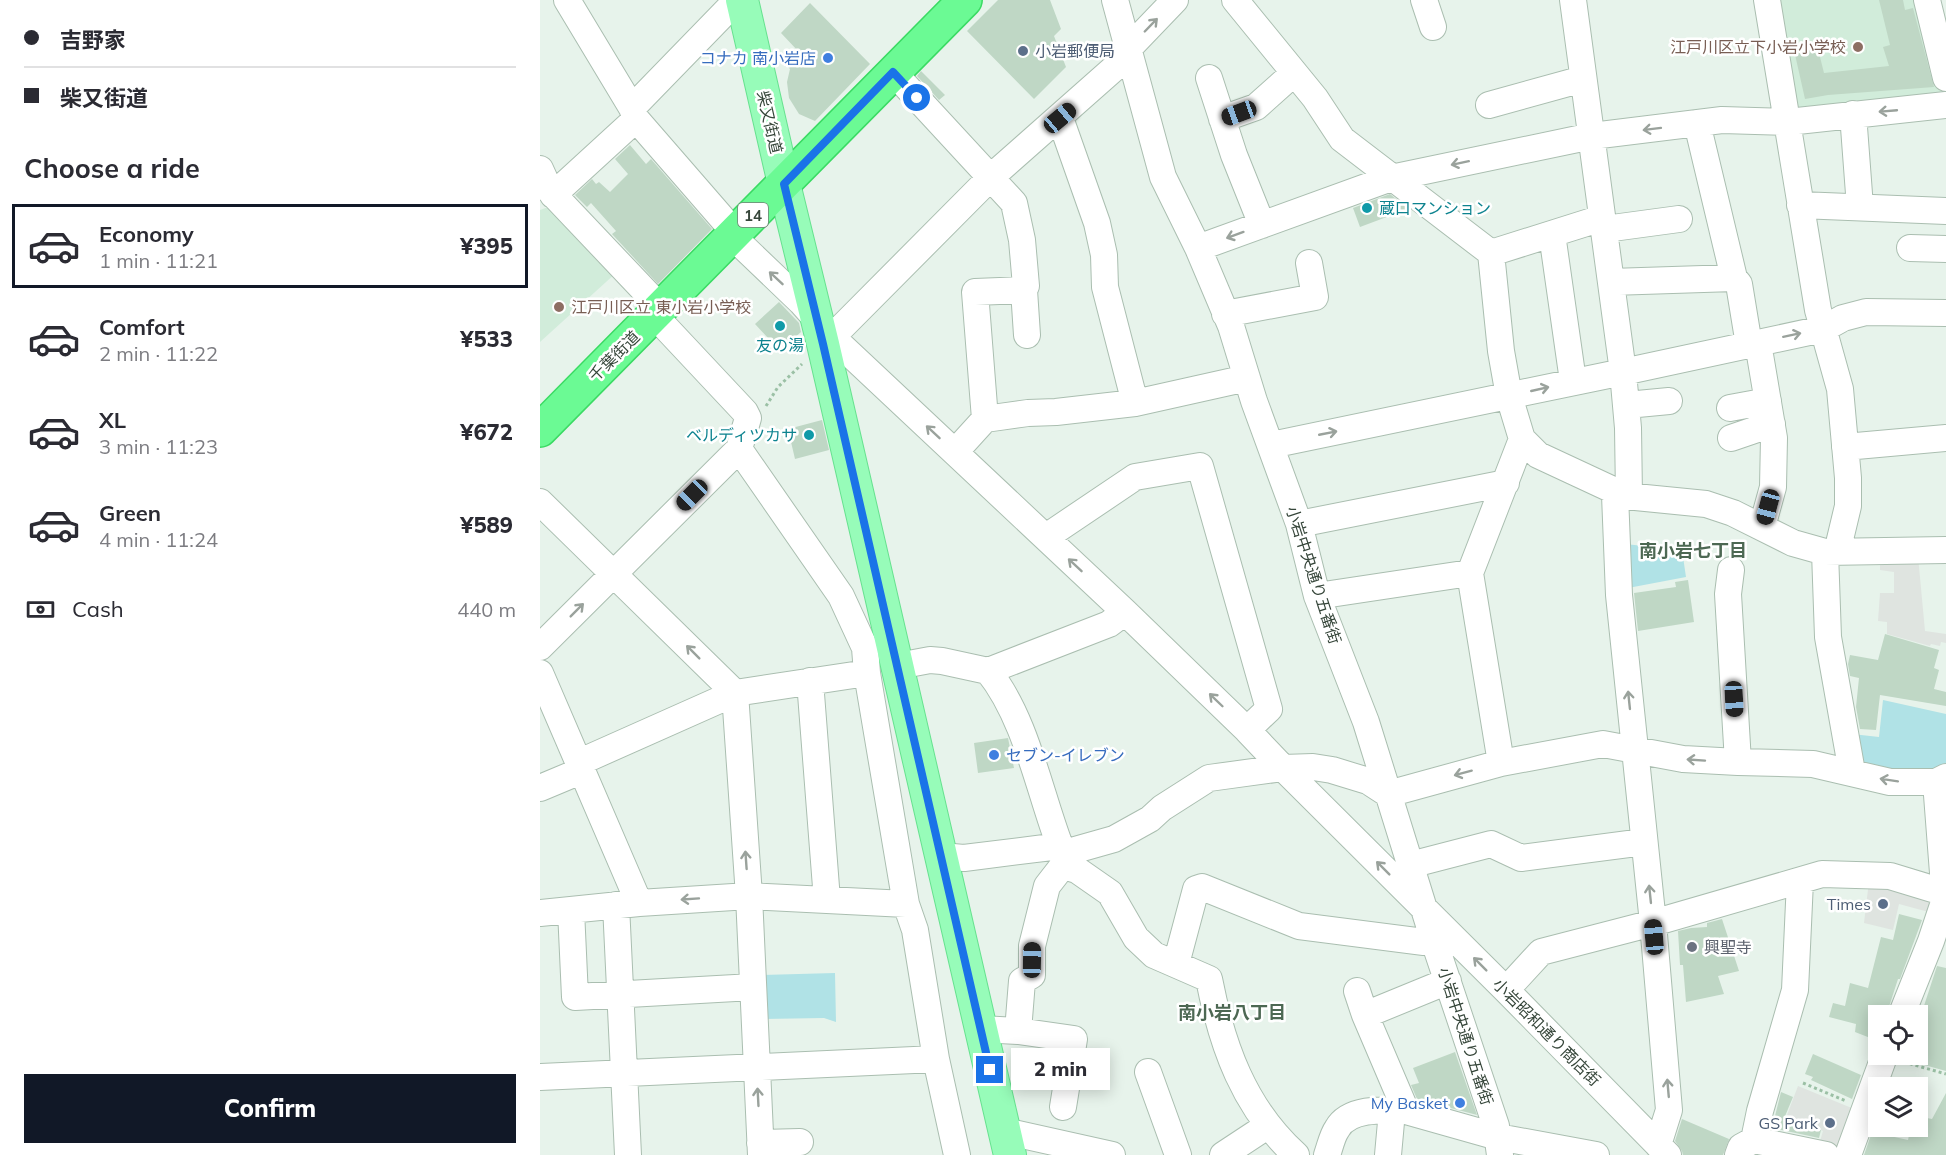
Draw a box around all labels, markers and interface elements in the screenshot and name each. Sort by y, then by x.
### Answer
one-way arrow [1144,17,1158,32]
text: 吉野家 [60,26,126,54]
place label: 江戸川区立下小岩小学校 [1670,37,1846,57]
marker: 江戸川区立下小岩小学校 [1851,40,1865,54]
place label: 小岩郵便局 [1035,41,1115,61]
marker: 小岩郵便局 [1016,44,1030,58]
place label: コナカ 南小岩店 [700,48,816,68]
marker: コナカ 南小岩店 [821,51,835,65]
text: 柴又街道 [60,84,148,112]
route start [903,84,930,111]
street label: 柴又街道 [753,89,787,155]
car [1219,98,1259,128]
car [1040,100,1080,136]
one-way arrow [1878,106,1898,117]
one-way arrow [1643,123,1662,134]
text: Choose a ride [24,151,200,185]
one-way arrow [1451,158,1470,169]
place label: 蔵口マンション [1379,198,1491,218]
marker: 蔵口マンション [1360,201,1374,215]
road number: 14 [738,203,768,227]
icon: car [27,219,81,273]
text: Economy [99,220,194,248]
one-way arrow [1226,230,1245,241]
text: ¥395 [460,232,513,260]
text: 1 min · 11:21 [99,248,218,273]
one-way arrow [768,271,783,285]
place label: 江戸川区立 東小岩小学校 [571,297,751,317]
marker: 江戸川区立 東小岩小学校 [552,300,566,314]
icon: car [27,312,81,366]
text: Comfort [99,313,185,341]
marker: 友の湯 [773,319,787,333]
text: ¥533 [460,325,513,353]
street label: 千葉街道 [584,326,644,386]
one-way arrow [1782,329,1801,341]
place label: 友の湯 [756,335,804,355]
text: 2 min · 11:22 [99,341,218,366]
one-way arrow [1530,383,1549,394]
icon: car [27,405,81,459]
text: XL [99,406,126,434]
text: ¥672 [460,418,513,446]
one-way arrow [925,424,940,439]
place label: ベルディツカサ [686,425,797,445]
one-way arrow [1318,427,1338,438]
marker: ベルディツカサ [802,428,816,442]
text: 3 min · 11:23 [99,434,218,459]
car [673,476,711,514]
car [1755,487,1781,527]
icon: car [27,498,81,552]
text: Green [99,499,161,527]
street label: 小岩中央通り五番街 [1282,503,1346,647]
text: ¥589 [460,511,513,539]
text: 4 min · 11:24 [99,527,218,552]
district label: 南小岩七丁目 [1639,539,1747,562]
one-way arrow [1068,557,1083,572]
icon: cash [24,593,57,626]
text: Cash [72,595,124,623]
text: 440 m [457,597,516,622]
one-way arrow [569,602,584,617]
one-way arrow [686,644,701,659]
car [1724,681,1744,717]
one-way arrow [1623,691,1634,710]
one-way arrow [1208,692,1223,707]
place label: セブン-イレブン [1006,745,1125,765]
marker: セブン-イレブン [987,748,1001,762]
one-way arrow [1686,754,1706,765]
one-way arrow [1454,768,1473,779]
one-way arrow [1879,775,1899,786]
one-way arrow [741,850,752,870]
one-way arrow [1375,860,1390,875]
one-way arrow [1644,885,1655,904]
one-way arrow [681,894,701,905]
place label: Times [1827,894,1871,914]
marker: Times [1876,897,1890,911]
car [1643,918,1665,956]
place label: 興聖寺 [1704,937,1752,957]
marker: 興聖寺 [1685,940,1699,954]
car [1023,942,1041,978]
one-way arrow [1472,956,1487,971]
street label: 小岩中央通り五番街 [1434,964,1498,1108]
street label: 小岩昭和通り商店街 [1489,974,1605,1090]
district label: 南小岩八丁目 [1178,1001,1286,1024]
map controls [1868,1005,1928,1137]
button: locate [1868,1005,1928,1065]
callout: 2 min [1011,1049,1110,1091]
route end [976,1056,1003,1083]
text: 2 min [1034,1056,1087,1081]
button: Confirm [24,1074,516,1143]
button: layers [1868,1077,1928,1137]
one-way arrow [1662,1079,1673,1099]
one-way arrow [752,1087,763,1107]
place label: My Basket [1371,1093,1448,1113]
marker: My Basket [1453,1096,1467,1110]
place label: GS Park [1758,1113,1819,1133]
marker: GS Park [1823,1116,1837,1130]

